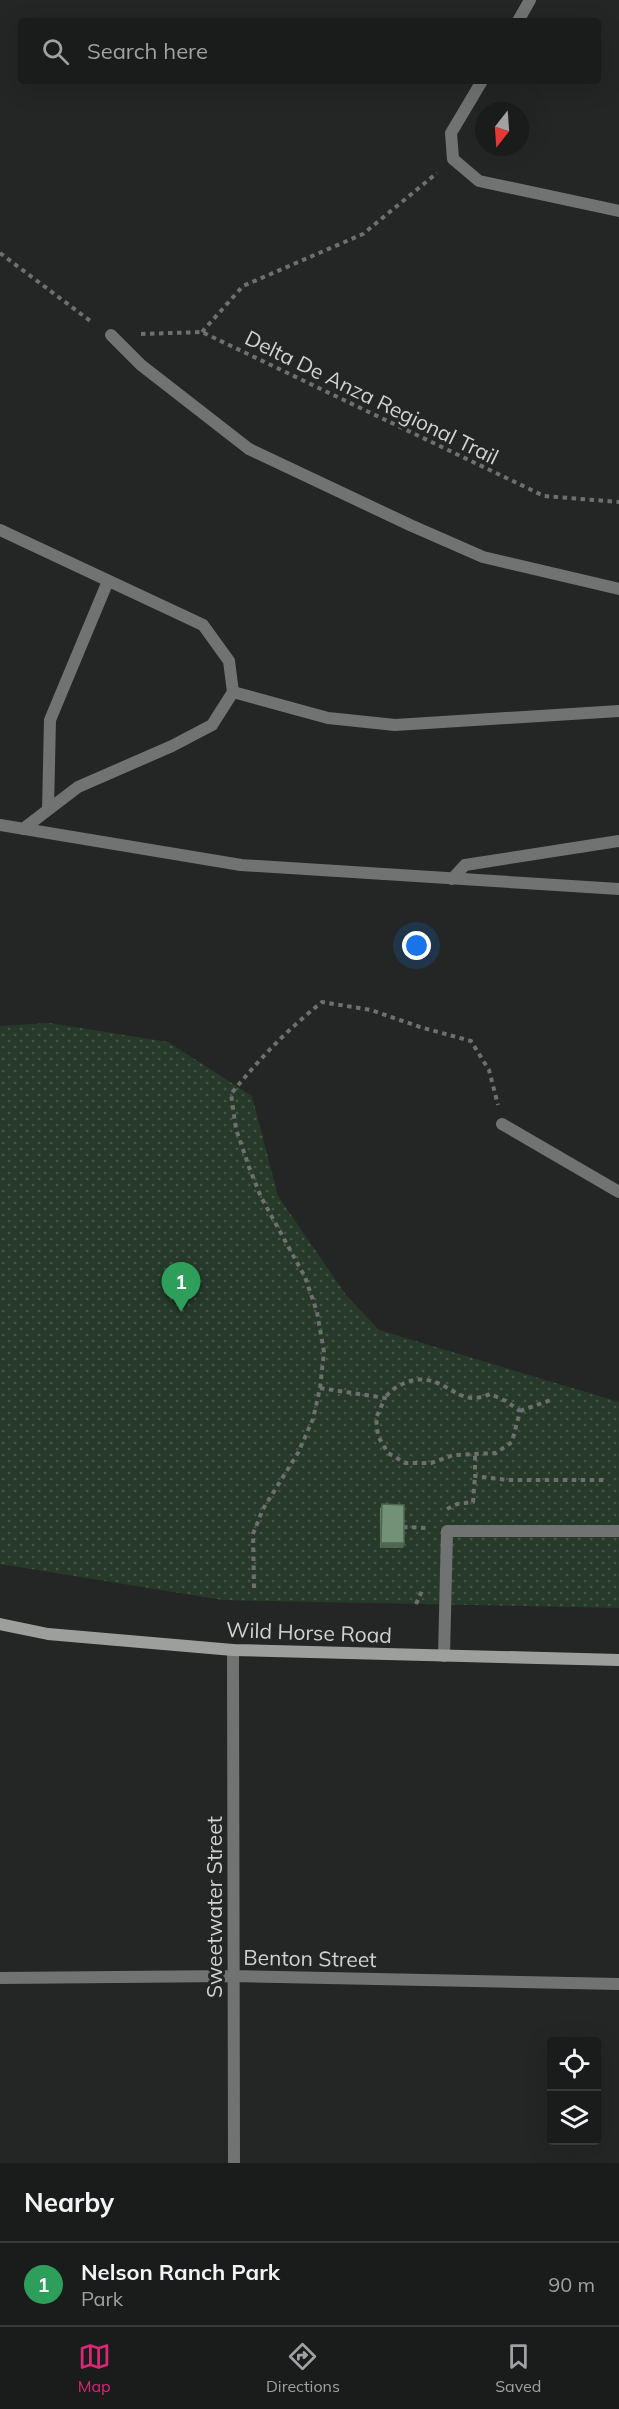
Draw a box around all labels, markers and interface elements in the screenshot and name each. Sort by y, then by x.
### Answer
search box [18,18,601,84]
icon: search [39,35,72,68]
text: Search here [87,37,208,65]
north arrow [475,102,529,156]
street label: Delta De Anza Regional Trail [241,324,503,470]
your location [402,931,431,960]
pin: 1 [162,1262,201,1312]
street label: Wild Horse Road [226,1616,392,1648]
street label: Sweetwater Street [201,1816,227,1998]
street label: Benton Street [243,1944,377,1972]
map controls [547,2037,601,2145]
button: locate [547,2037,601,2091]
button: layers [547,2091,601,2145]
text: Nearby [24,2186,114,2219]
text: Nelson Ranch Park [81,2258,280,2286]
text: 1 [38,2272,50,2297]
text: 90 m [548,2272,595,2297]
text: Park [81,2286,123,2311]
tab: Map [78,2340,111,2396]
tab: Directions [266,2340,340,2396]
tab: Saved [495,2340,541,2396]

